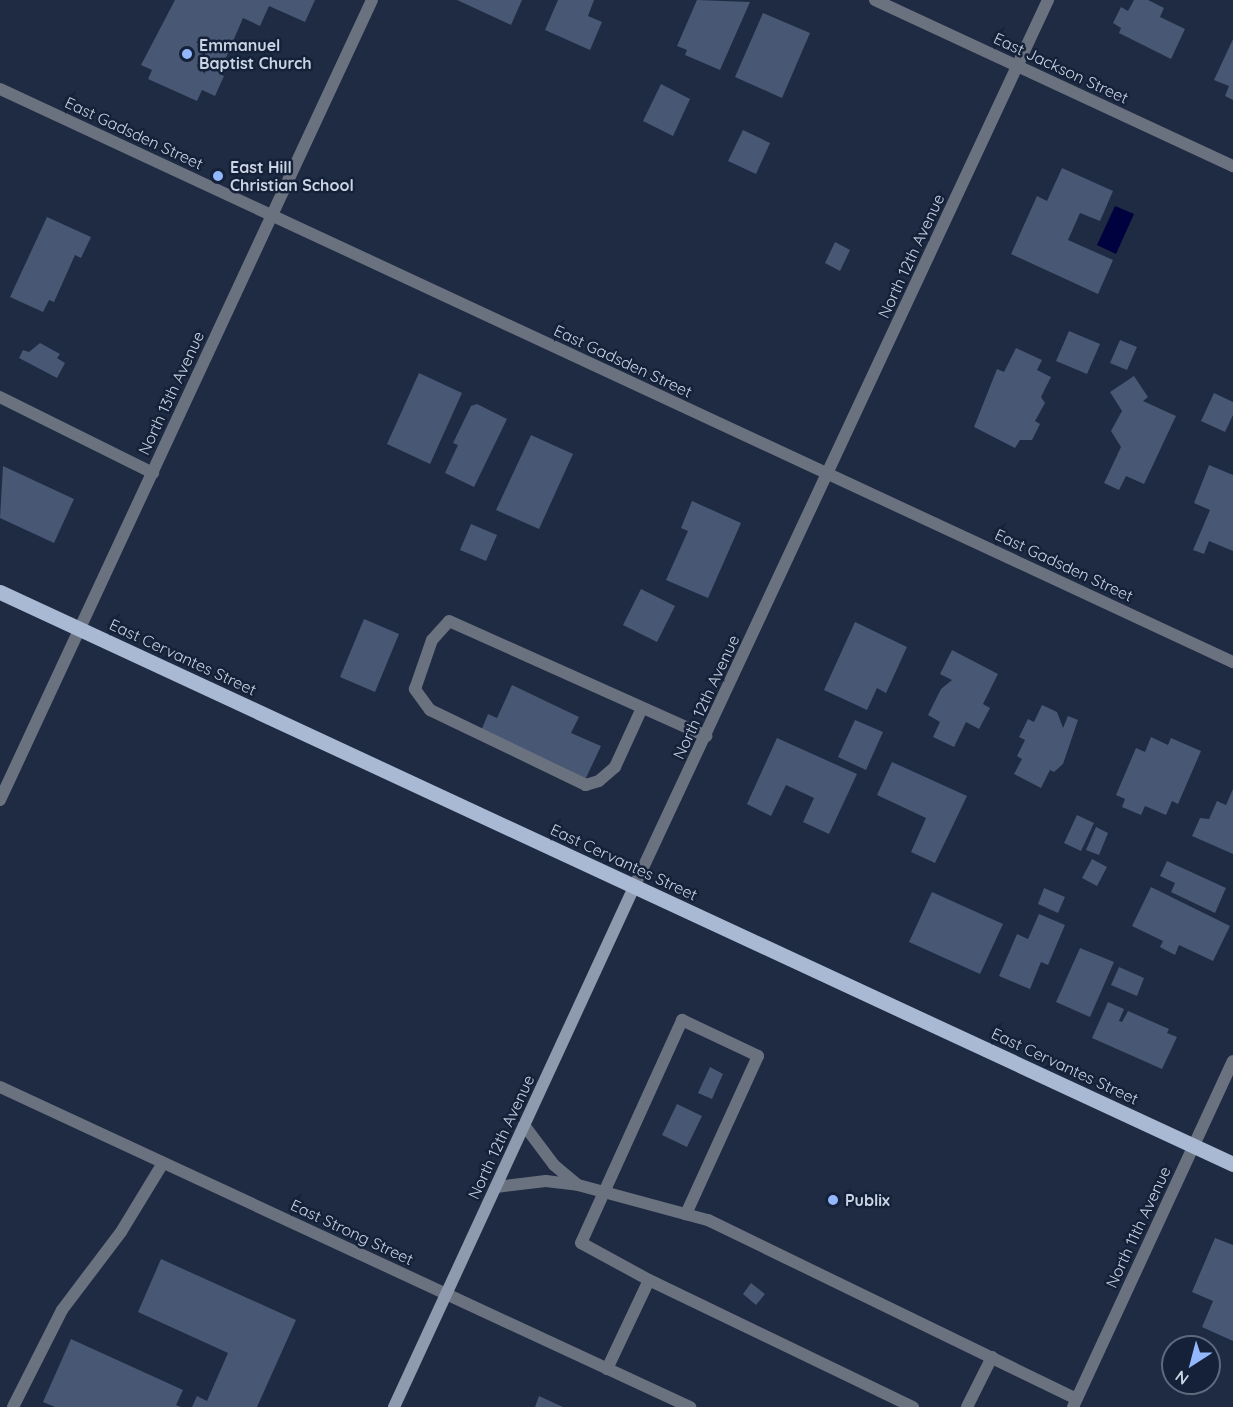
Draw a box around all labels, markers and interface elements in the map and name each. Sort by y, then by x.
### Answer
street label: East Jackson Street [991,28,1131,108]
place label: Emmanuel Baptist Church [199,35,312,73]
marker: Emmanuel Baptist Church [180,47,194,61]
street label: East Gadsden Street [62,93,206,173]
place label: East Hill Christian School [230,157,354,195]
marker: East Hill Christian School [211,169,225,183]
street label: North 12th Avenue [874,191,948,321]
street label: East Gadsden Street [551,321,695,401]
street label: North 13th Avenue [134,328,208,458]
street label: East Gadsden Street [992,525,1136,605]
street label: East Cervantes Street [106,615,260,699]
street label: North 12th Avenue [669,632,743,762]
street label: East Cervantes Street [547,820,701,904]
street label: East Cervantes Street [988,1024,1142,1108]
street label: North 12th Avenue [464,1072,538,1202]
street label: North 11th Avenue [1101,1163,1175,1291]
place label: Publix [845,1190,890,1210]
marker: Publix [826,1193,840,1207]
street label: East Strong Street [288,1195,416,1269]
north arrow [1161,1335,1221,1395]
text: N [1171,1366,1192,1389]

